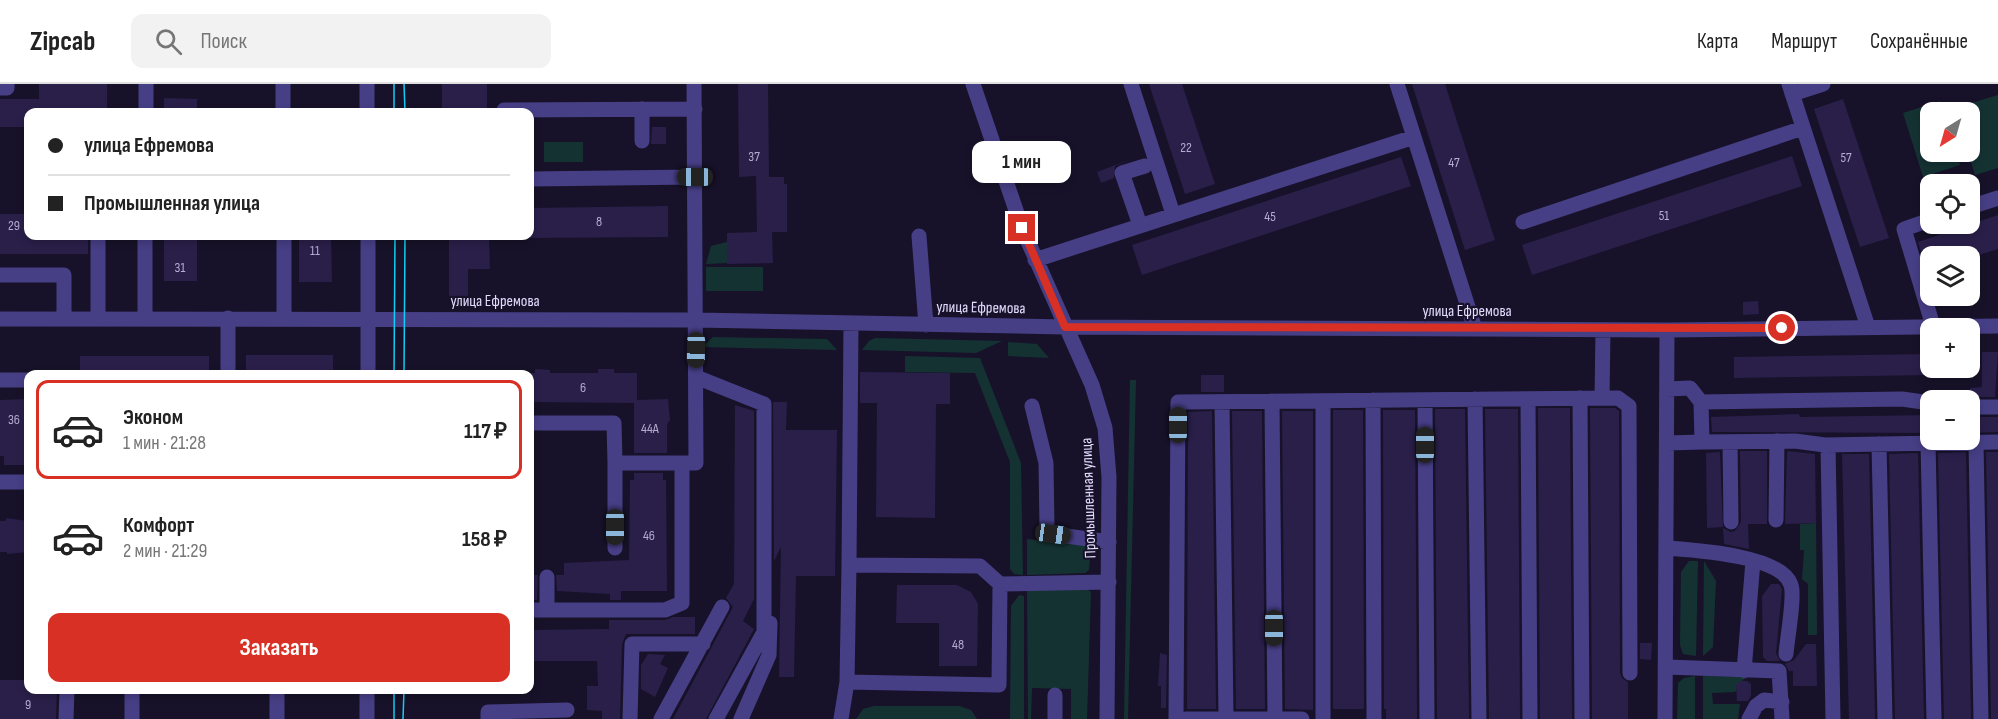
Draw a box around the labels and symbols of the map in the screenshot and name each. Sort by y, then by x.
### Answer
north arrow [1920,102,1980,162]
house number: 22 [1180,139,1192,156]
callout: 1 мин [972,141,1072,183]
house number: 37 [748,148,760,165]
house number: 57 [1840,149,1852,166]
house number: 47 [1448,154,1460,171]
car [677,168,713,186]
house number: 51 [1659,207,1669,224]
house number: 45 [1264,208,1276,225]
house number: 8 [596,213,602,230]
route end [1008,214,1035,241]
house number: 29 [8,217,20,234]
house number: 11 [310,242,320,259]
house number: 31 [175,259,185,276]
street label: улица Ефремова [450,292,540,311]
street label: улица Ефремова [936,298,1026,318]
street label: улица Ефремова [1422,302,1512,321]
route start [1768,314,1795,341]
car [687,332,705,368]
house number: 6 [580,379,586,396]
car [1169,407,1187,443]
house number: 36 [8,411,20,428]
house number: 44А [641,420,660,437]
car [1416,427,1434,463]
street label: Промышленная улица [1077,437,1101,559]
car [606,509,624,545]
car [1034,523,1072,545]
house number: 46 [643,527,655,544]
car [1265,610,1283,646]
house number: 48 [952,636,964,653]
house number: 9 [25,696,31,713]

